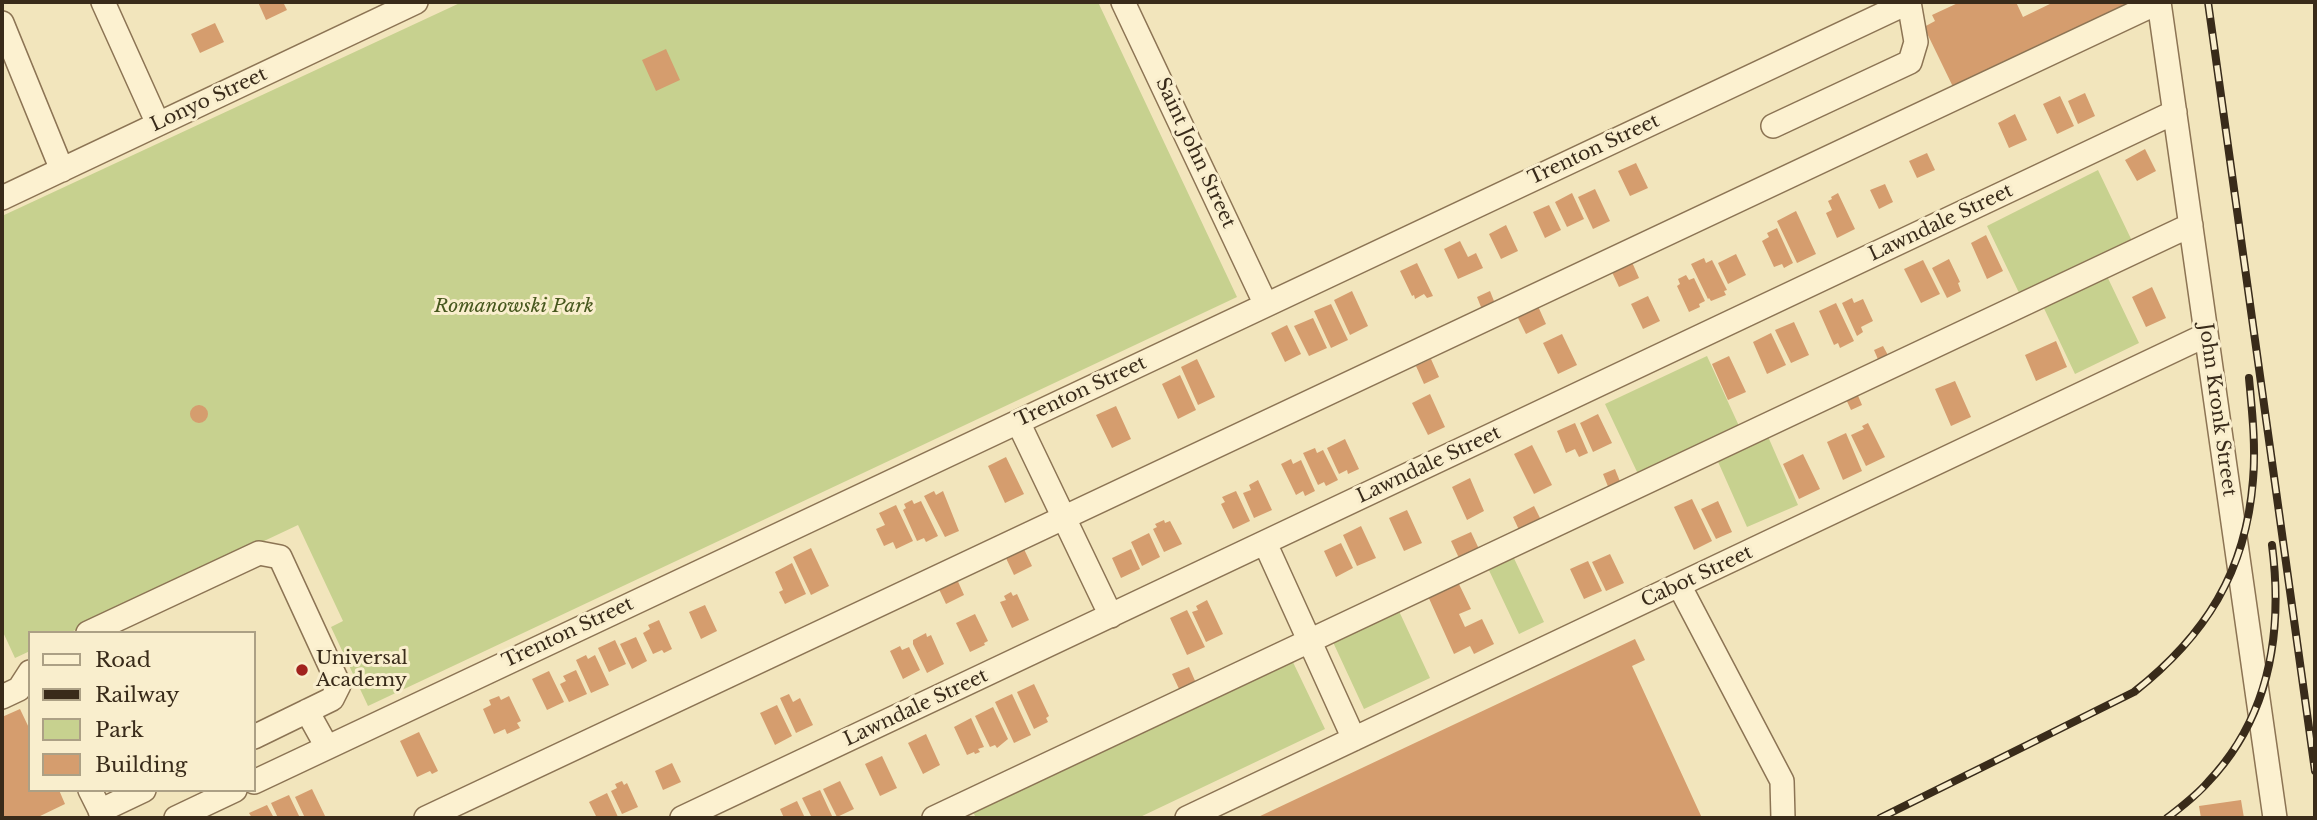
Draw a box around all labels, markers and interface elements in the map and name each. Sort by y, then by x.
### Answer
street label: Lonyo Street [147,63,271,137]
street label: Saint John Street [1150,74,1240,232]
street label: Trenton Street [1525,110,1663,190]
street label: Lawndale Street [1865,180,2017,266]
park label: Romanowski Park [434,296,594,318]
street label: John Kronk Street [2194,322,2240,498]
street label: Trenton Street [1012,352,1150,432]
street label: Lawndale Street [1353,422,1505,508]
street label: Cabot Street [1638,541,1756,613]
street label: Trenton Street [499,593,637,673]
legend [28,631,256,792]
text: Road [95,647,151,673]
place label: Universal Academy [316,648,408,692]
marker: Universal Academy [294,662,310,678]
street label: Lawndale Street [840,665,992,751]
text: Railway [95,682,179,708]
text: Park [95,717,144,743]
text: Building [95,752,187,778]

